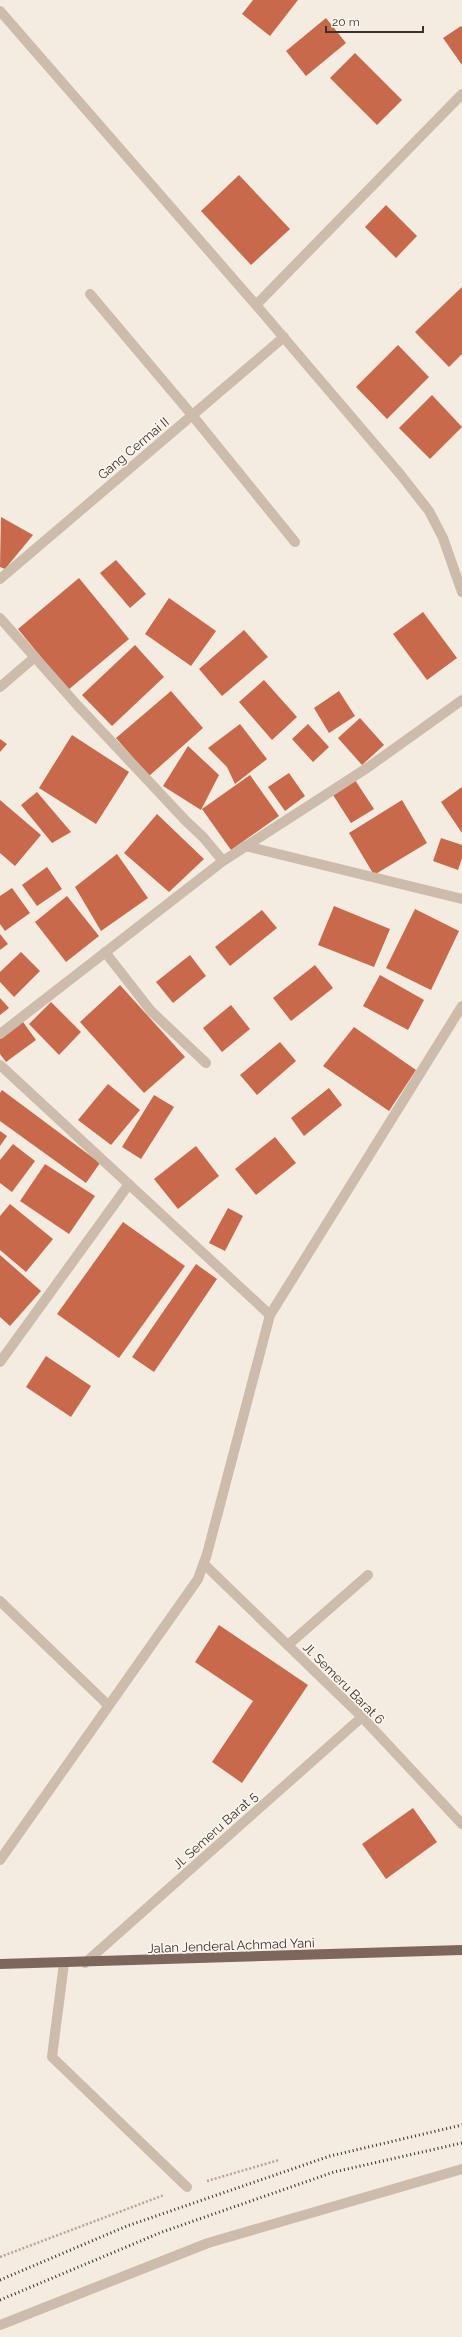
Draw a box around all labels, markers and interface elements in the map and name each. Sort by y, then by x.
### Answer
scale bar [326,8,423,34]
text: 20 m [332,15,360,29]
street label: Gang Cermai II [95,414,172,482]
street label: Jl. Semeru Barat 6 [300,1639,388,1727]
street label: Jl. Semeru Barat 5 [170,1789,261,1872]
street label: Jalan Jenderal Achmad Yani [147,1935,315,1956]

